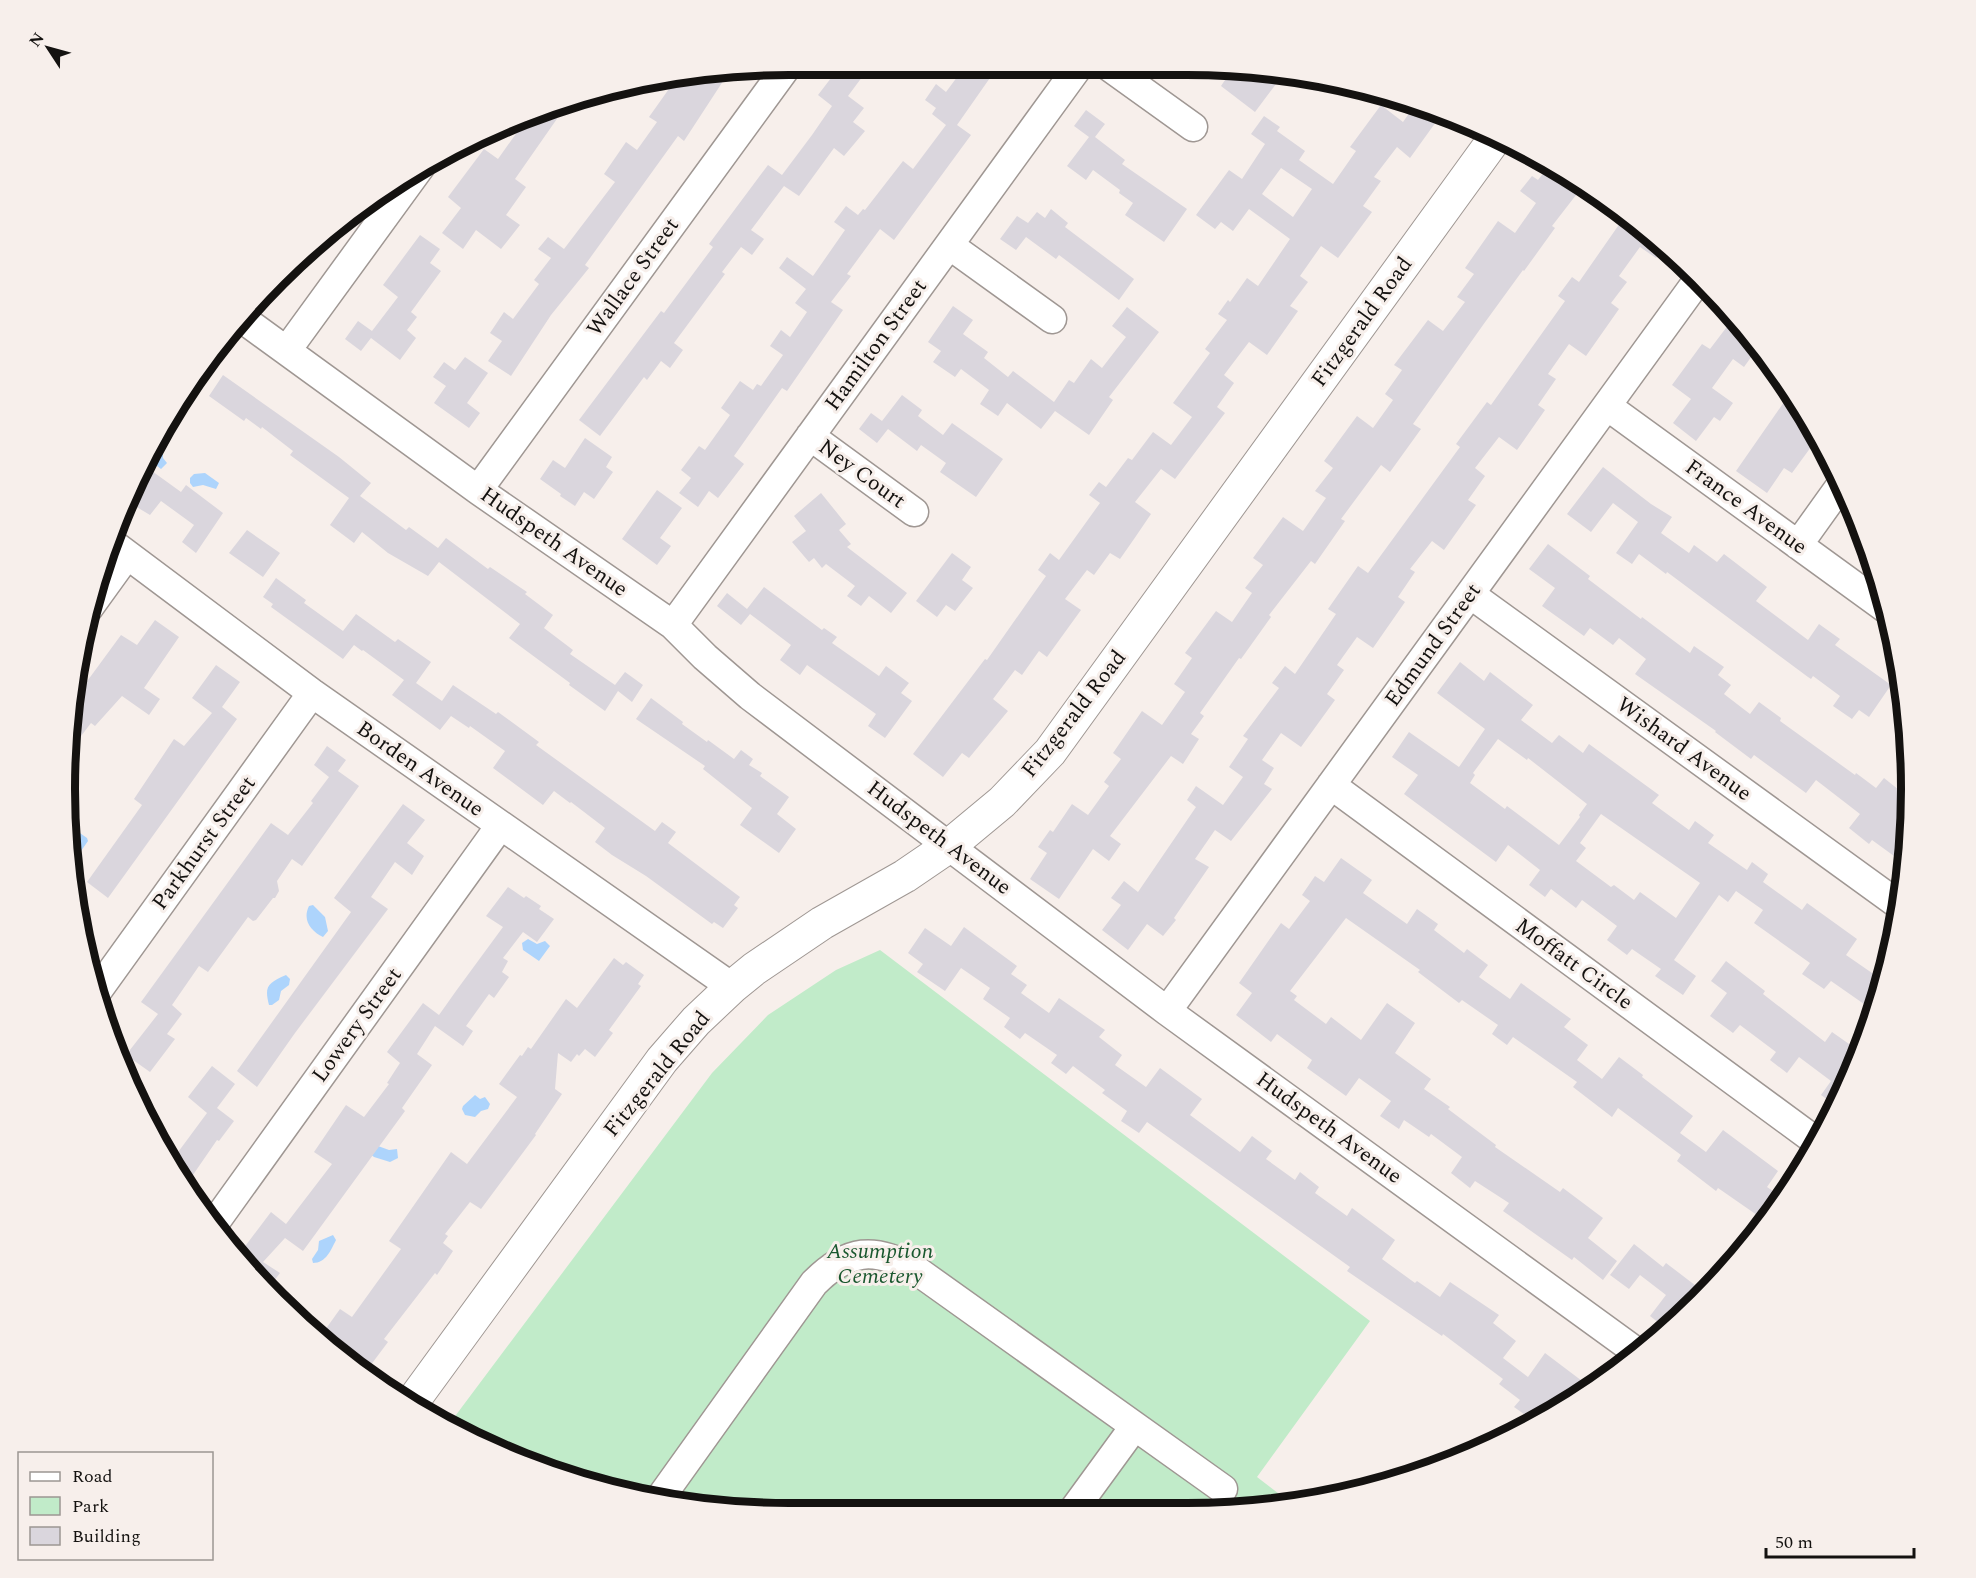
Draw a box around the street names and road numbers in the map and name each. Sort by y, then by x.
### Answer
street label: Wallace Street [579,211,688,343]
street label: Fitzgerald Road [1303,250,1421,394]
street label: Hamilton Street [817,272,935,418]
street label: Ney Court [811,431,913,517]
street label: France Avenue [1678,451,1814,563]
street label: Hudspeth Avenue [473,479,635,605]
street label: Edmund Street [1377,576,1489,714]
street label: Fitzgerald Road [1013,643,1135,785]
street label: Wishard Avenue [1609,689,1759,809]
street label: Borden Avenue [349,713,491,825]
street label: Parkhurst Street [144,769,264,917]
street label: Hudspeth Avenue [860,772,1018,904]
street label: Moffatt Circle [1508,910,1640,1018]
street label: Lowery Street [304,960,410,1090]
street label: Fitzgerald Road [596,1004,718,1144]
street label: Hudspeth Avenue [1249,1064,1409,1192]

